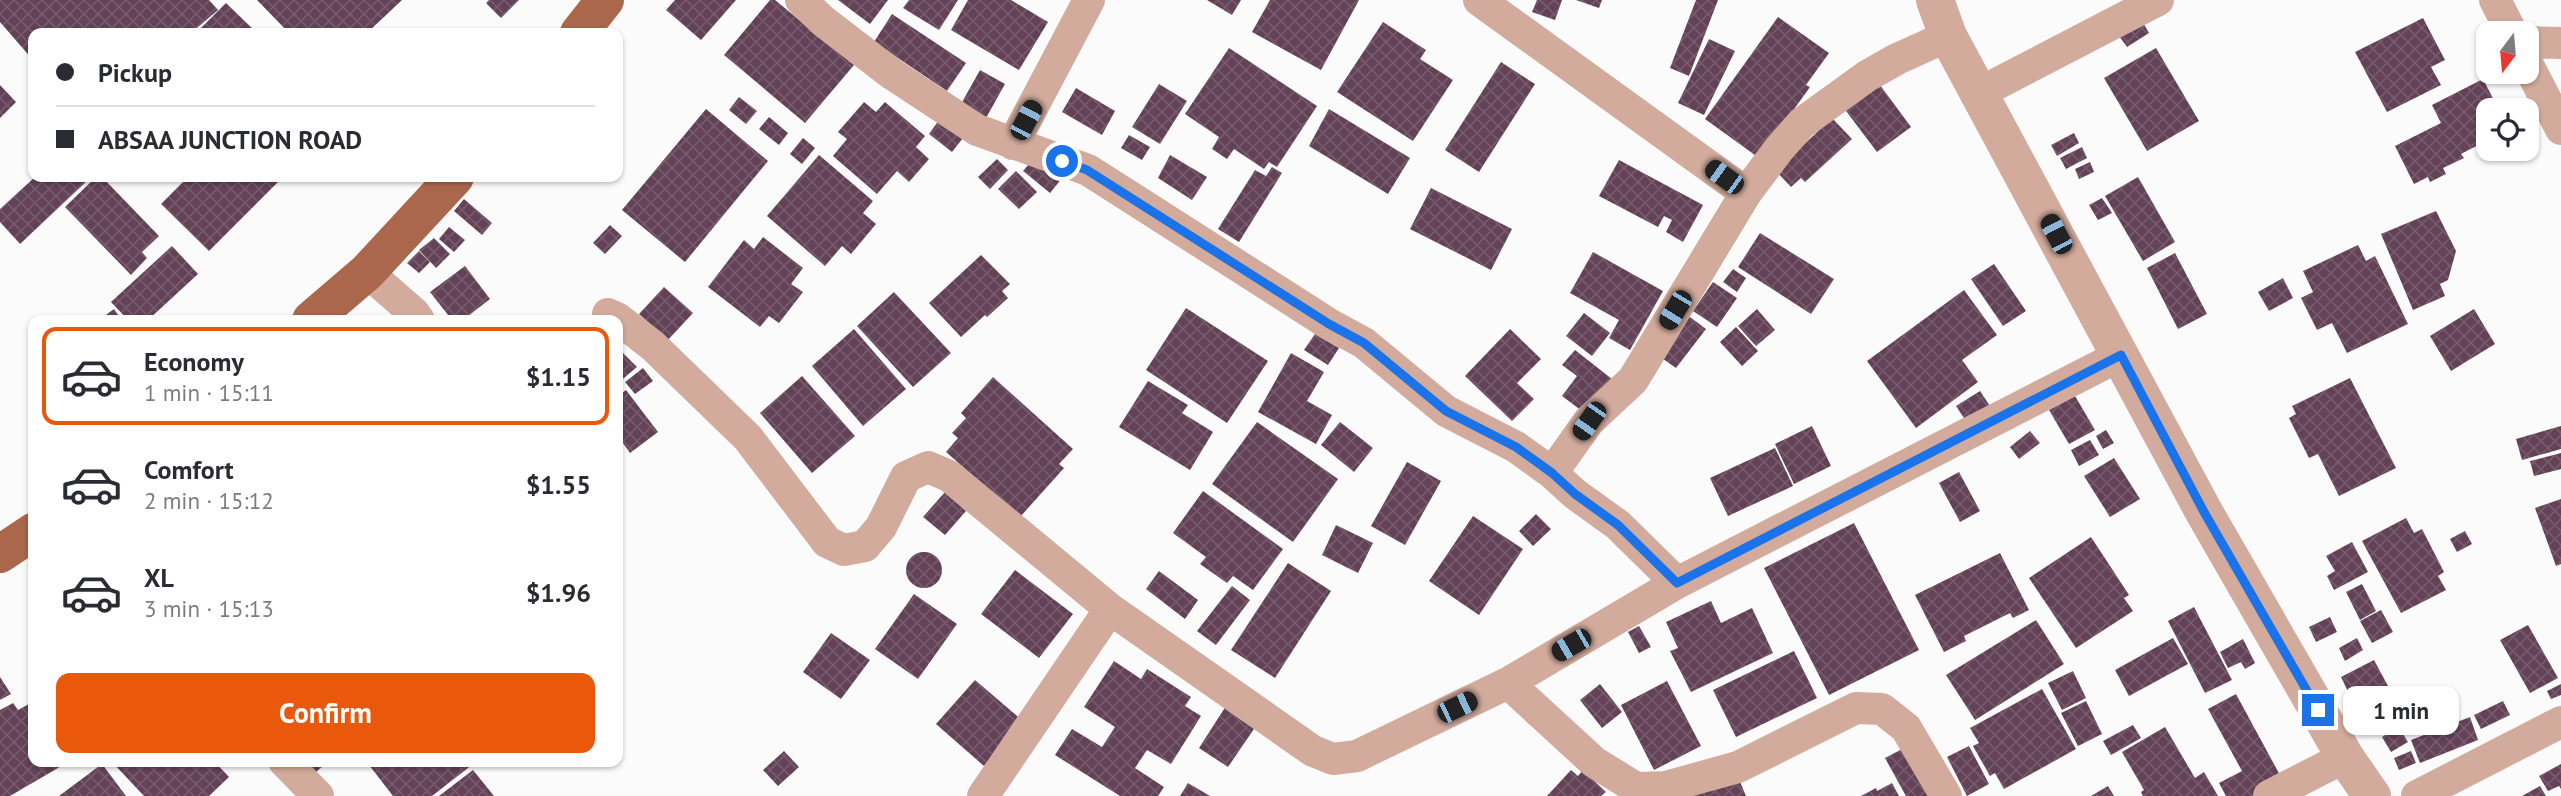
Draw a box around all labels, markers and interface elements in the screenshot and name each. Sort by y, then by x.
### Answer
north arrow [2476,21,2539,84]
map controls [2476,21,2539,161]
text: Pickup [98,56,172,89]
car [1007,97,1046,143]
button: locate [2476,98,2539,161]
text: ABSAA JUNCTION ROAD [98,123,362,156]
route start [1046,145,1078,177]
car [1701,156,1748,198]
car [2037,211,2076,257]
car [1656,287,1695,333]
icon: car [60,345,123,408]
text: Economy [144,345,244,378]
text: $1.15 [526,360,591,393]
text: 1 min · 15:11 [144,378,274,407]
car [1569,398,1610,444]
icon: car [60,453,123,516]
text: Comfort [144,453,234,486]
text: $1.55 [526,468,591,501]
text: 2 min · 15:12 [144,486,274,515]
icon: car [60,561,123,624]
text: XL [144,561,174,594]
text: $1.96 [526,576,591,609]
text: 3 min · 15:13 [144,594,274,623]
car [1548,625,1595,665]
button: Confirm [56,673,595,753]
callout: 1 min [2342,686,2458,734]
car [1434,688,1481,726]
route end [2302,694,2334,726]
text: 1 min [2373,696,2429,725]

